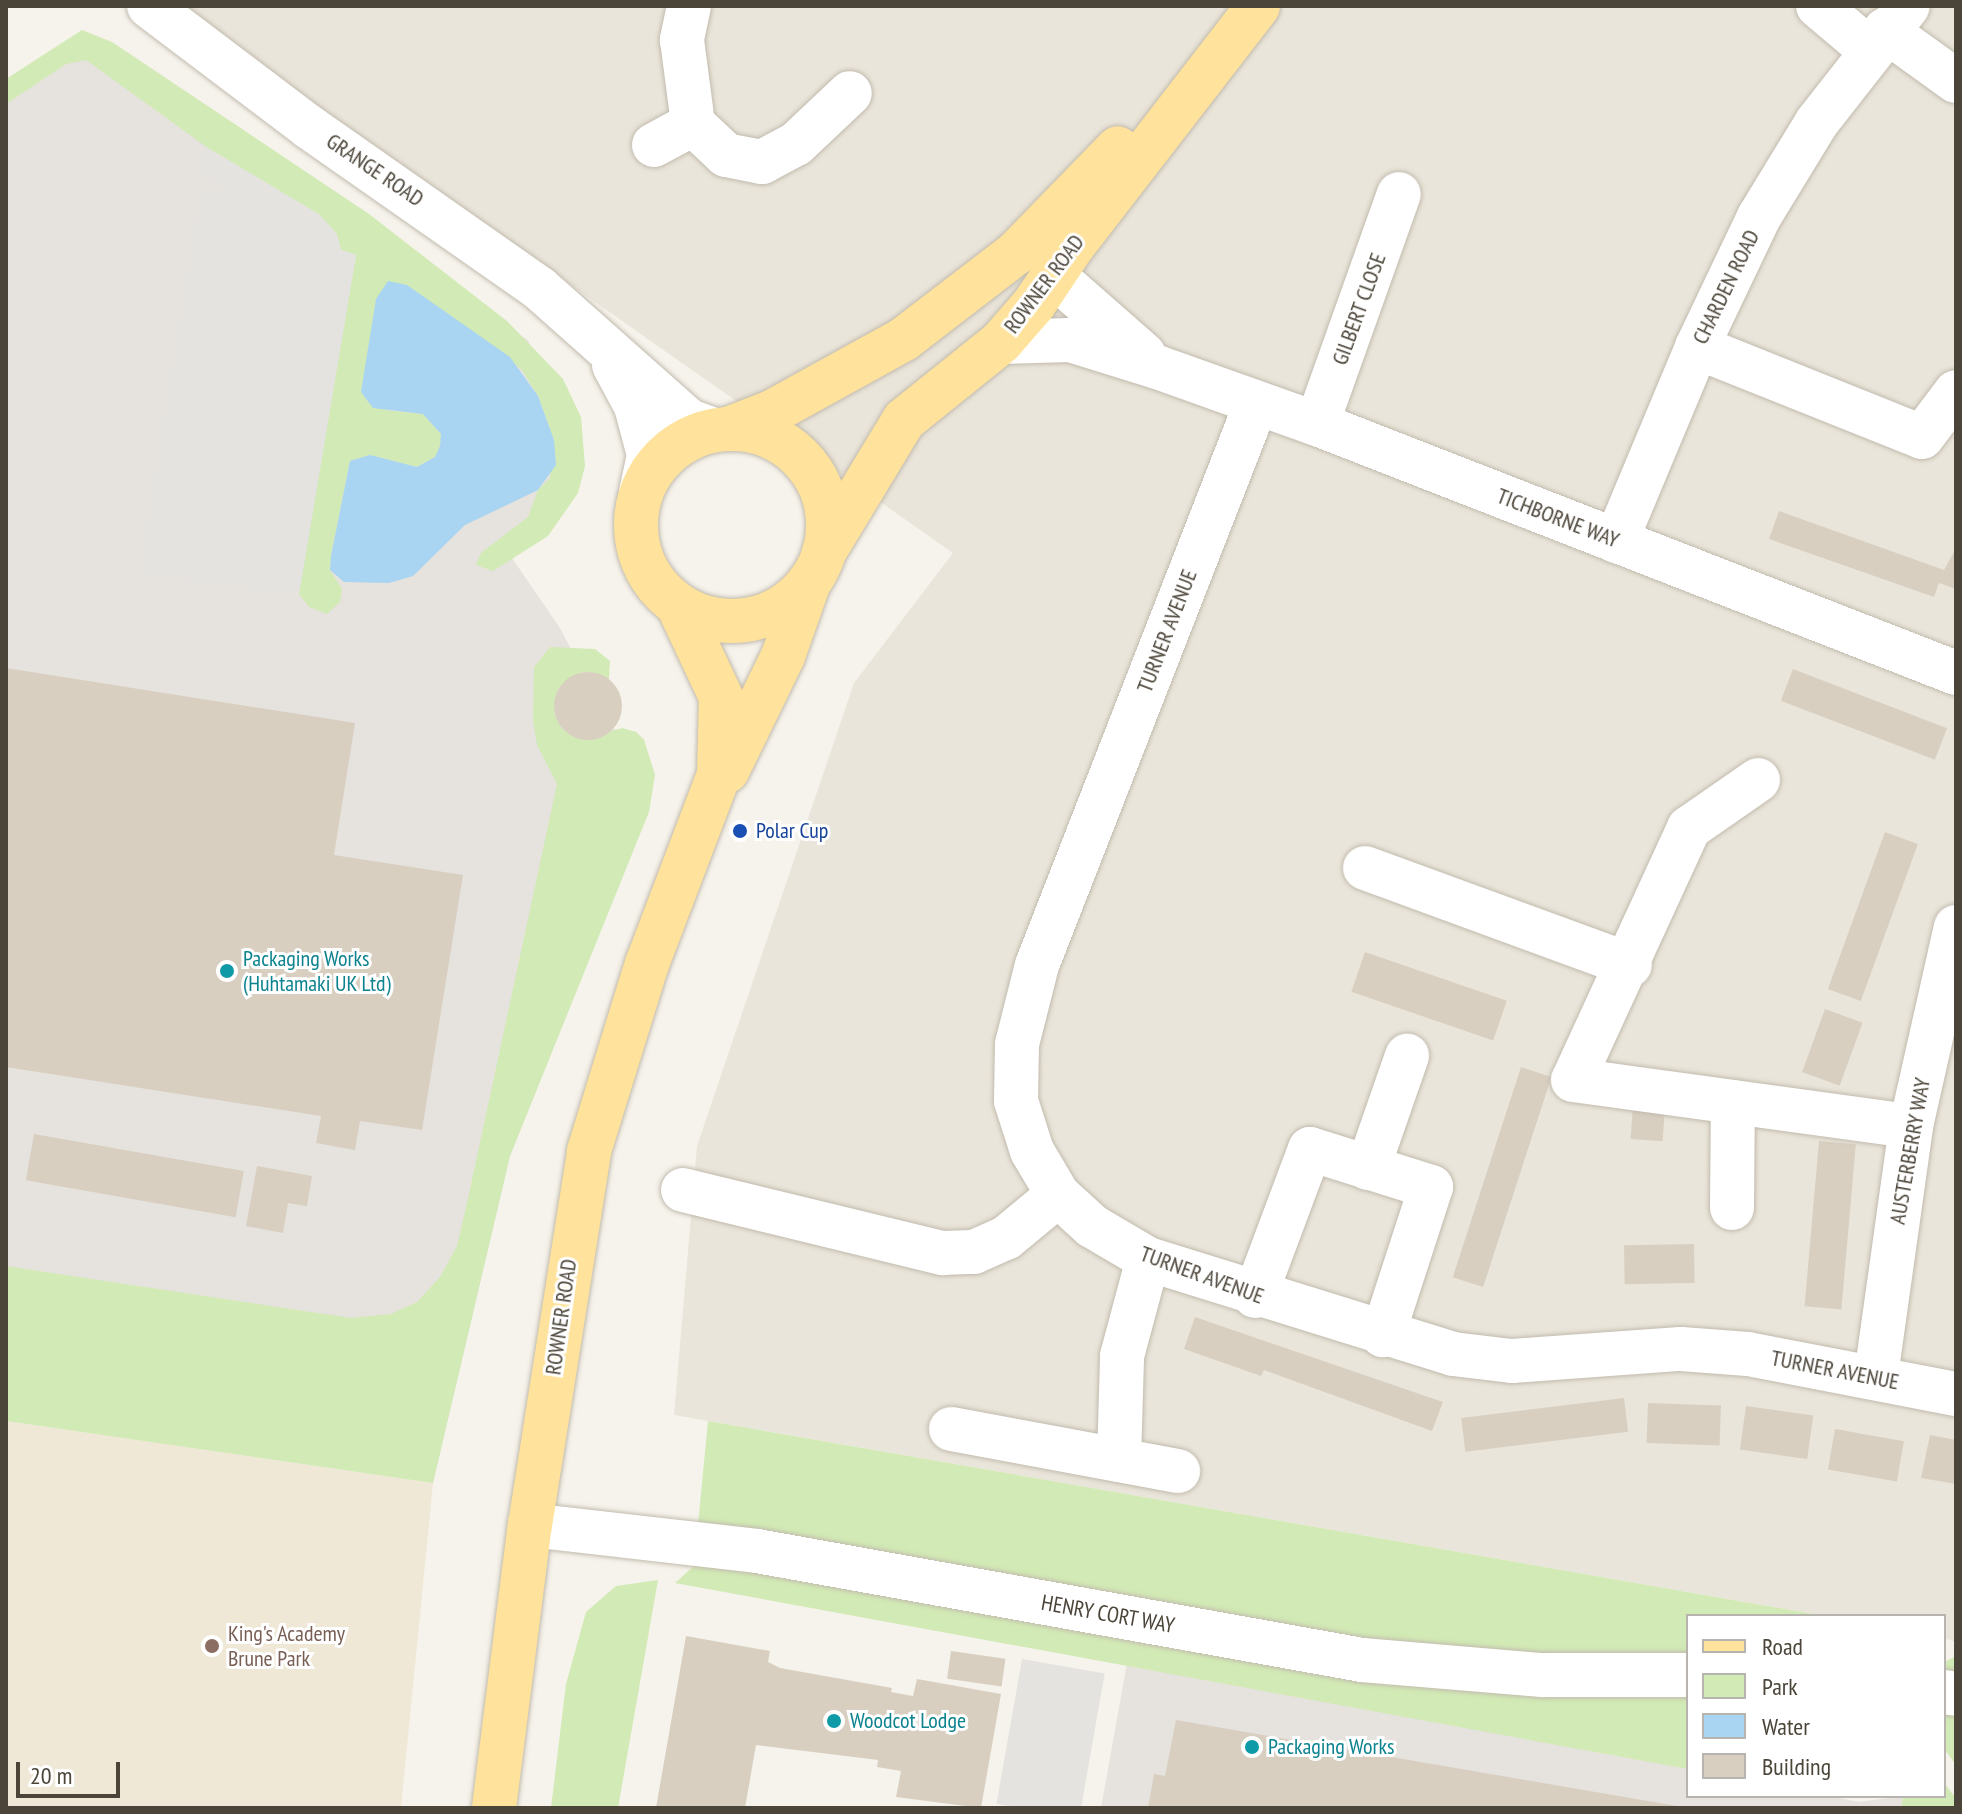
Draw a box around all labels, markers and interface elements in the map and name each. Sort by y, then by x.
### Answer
street label: GRANGE ROAD [321,128,429,212]
street label: CHARDEN ROAD [1687,226,1765,348]
street label: ROWNER ROAD [998,230,1090,338]
street label: GILBERT CLOSE [1326,249,1392,369]
street label: TICHBORNE WAY [1493,483,1623,553]
street label: TURNER AVENUE [1131,565,1203,697]
place label: Polar Cup [756,818,828,844]
marker: Polar Cup [731,822,749,840]
place label: Packaging Works (Huhtamaki UK Ltd) [243,945,391,996]
marker: Packaging Works (Huhtamaki UK Ltd) [218,962,236,980]
street label: AUSTERBERRY WAY [1884,1075,1936,1227]
street label: TURNER AVENUE [1136,1240,1268,1310]
street label: ROWNER ROAD [540,1258,582,1376]
street label: TURNER AVENUE [1769,1345,1901,1395]
street label: HENRY CORT WAY [1039,1589,1177,1639]
legend [1686,1614,1946,1798]
place label: King's Academy Brune Park [228,1620,346,1672]
text: Road [1762,1631,1803,1662]
marker: King's Academy Brune Park [203,1637,221,1655]
text: Park [1762,1671,1798,1702]
place label: Woodcot Lodge [850,1708,966,1734]
text: Water [1762,1711,1810,1742]
marker: Woodcot Lodge [825,1712,843,1730]
place label: Packaging Works [1268,1734,1395,1760]
marker: Packaging Works [1243,1738,1261,1756]
scale bar [20,1746,124,1796]
text: Building [1762,1751,1831,1782]
text: 20 m [30,1760,72,1791]

